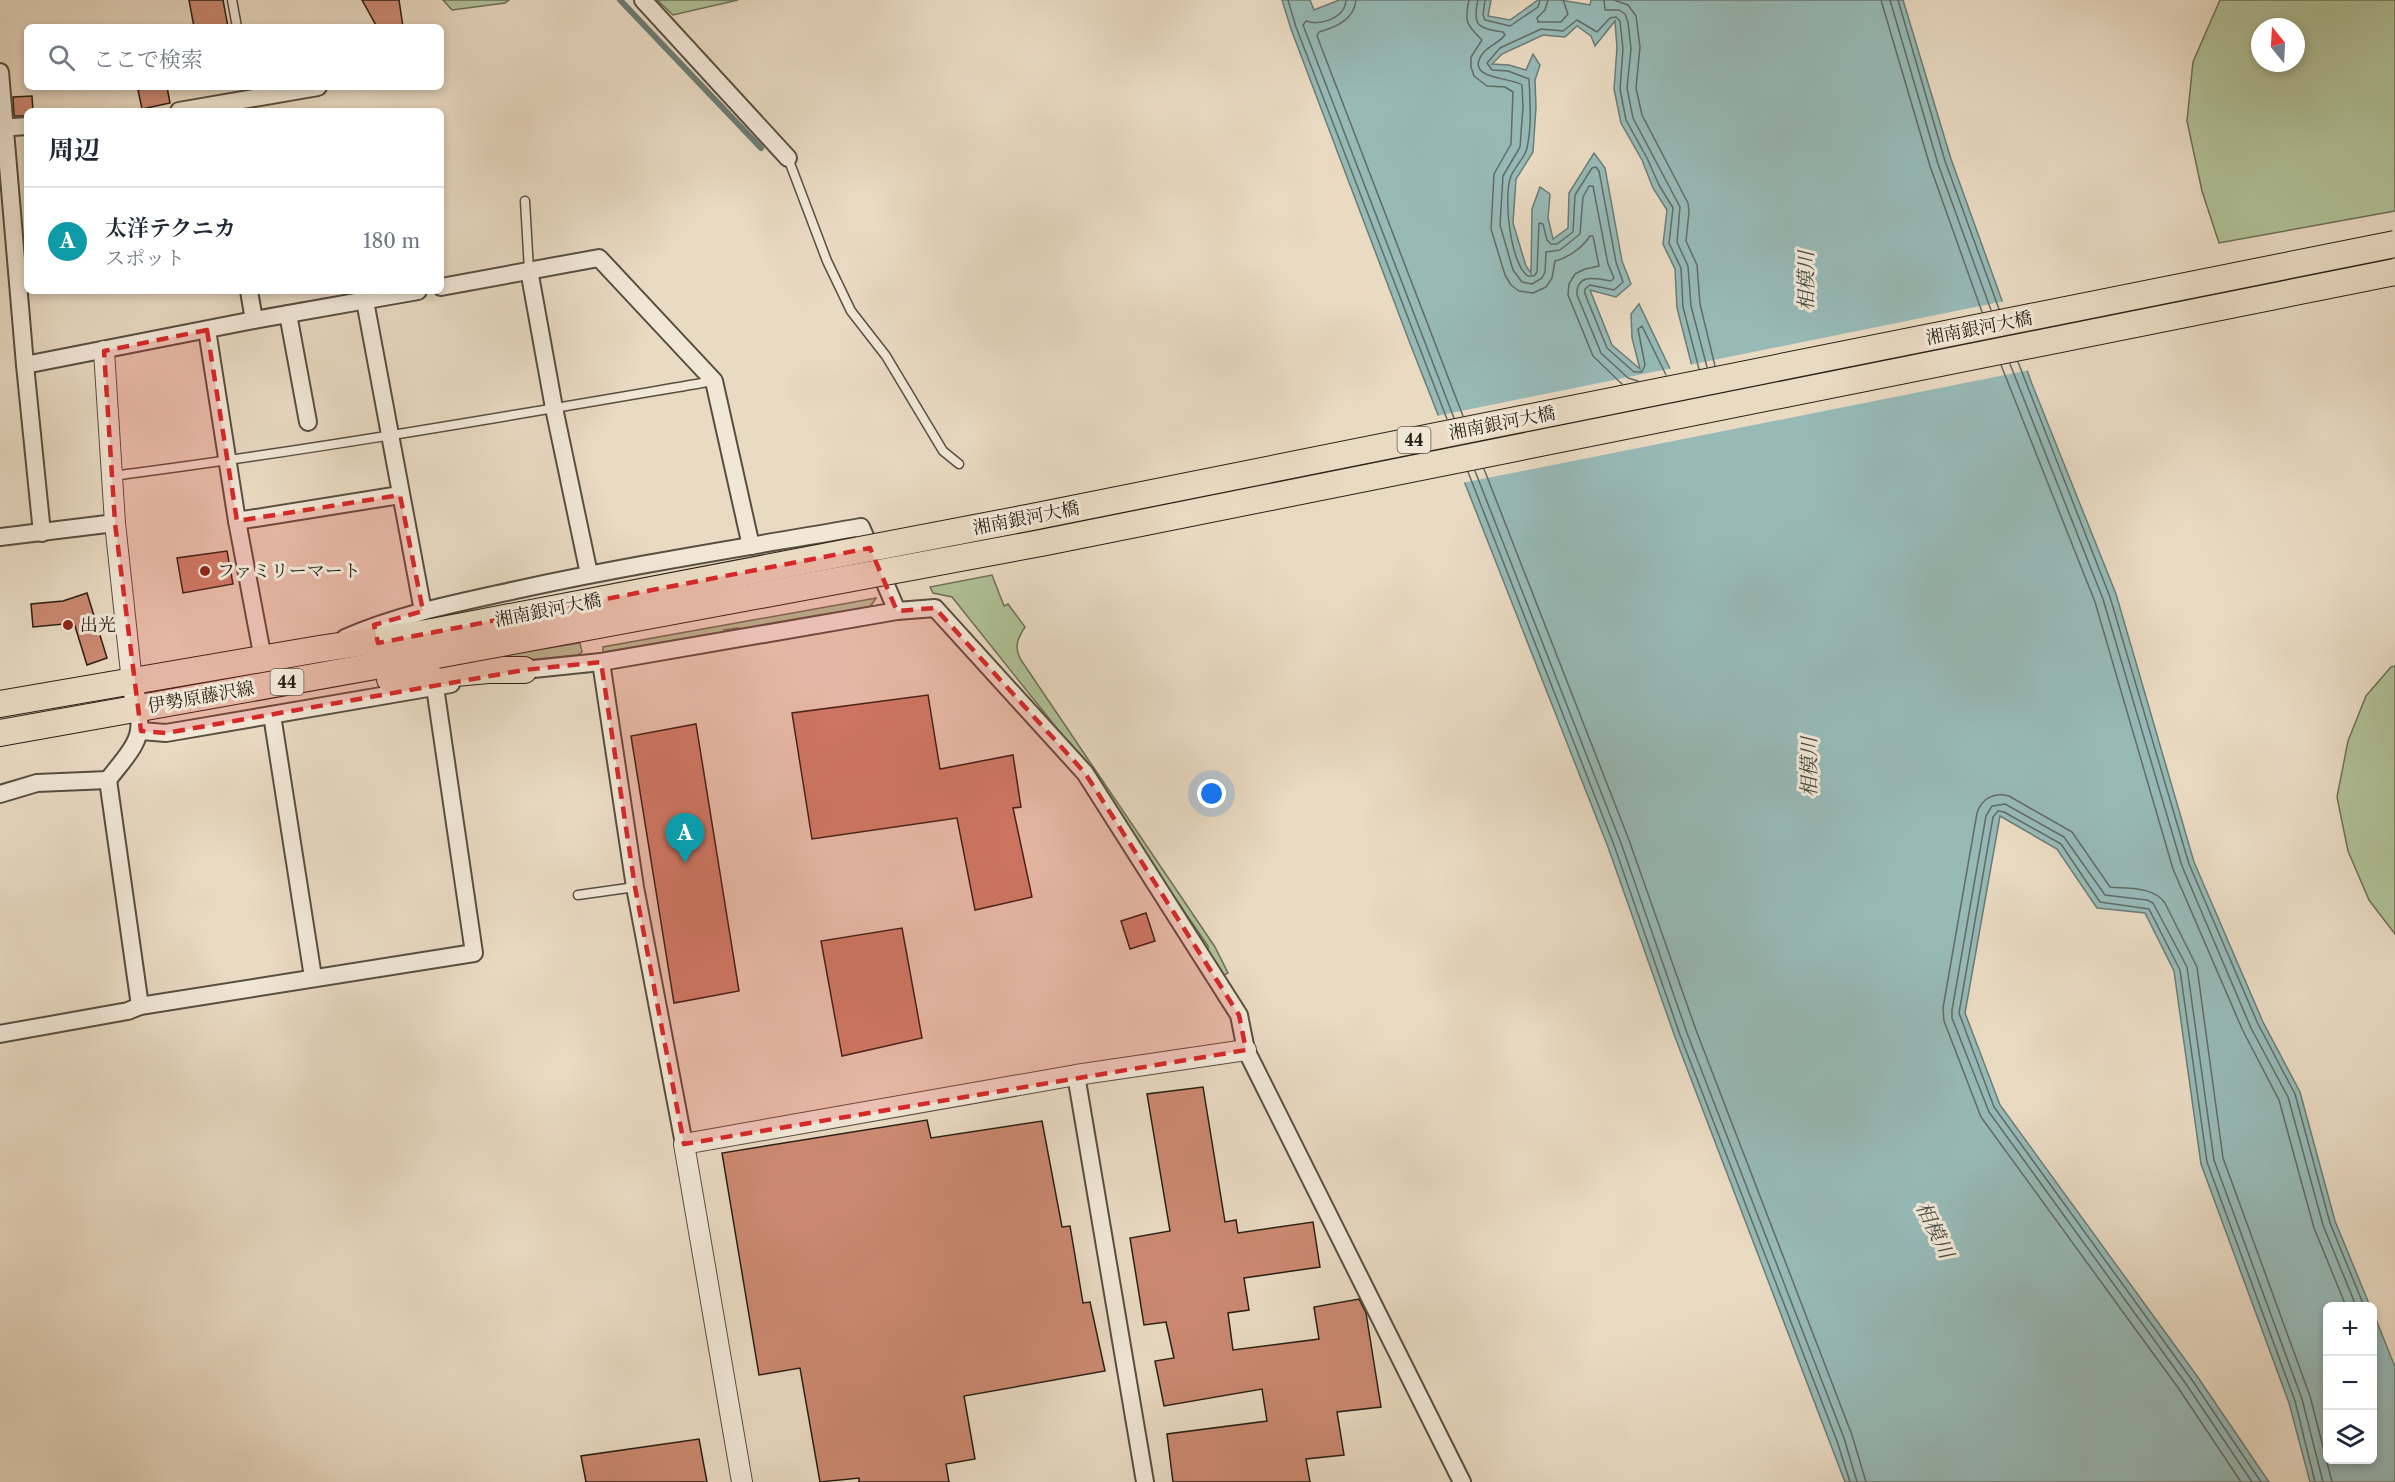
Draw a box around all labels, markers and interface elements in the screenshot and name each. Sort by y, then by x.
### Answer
north arrow [2251,18,2305,72]
search box [24,24,444,90]
icon: search [45,41,78,74]
text: ここで検索 [93,46,203,73]
text: 周辺 [48,134,100,166]
text: 太洋テクニカ [105,215,236,242]
text: A [60,229,75,253]
text: 180 m [363,229,420,253]
text: スポット [105,246,185,270]
water label: 相模川 [1794,249,1818,311]
street label: 湘南銀河大橋 [1924,307,2034,349]
street label: 湘南銀河大橋 [1447,402,1557,444]
road number: 44 [1398,427,1430,453]
street label: 湘南銀河大橋 [971,497,1081,539]
place label: ファミリーマート [217,560,361,582]
marker: ファミリーマート [198,564,212,578]
street label: 湘南銀河大橋 [493,589,603,631]
place label: 出光 [80,614,116,636]
marker: 出光 [61,618,75,632]
road number: 44 [270,669,304,695]
street label: 伊勢原藤沢線 [146,677,256,717]
water label: 相模川 [1797,735,1821,797]
your location [1197,779,1226,808]
pin: A [666,814,704,863]
water label: 相模川 [1911,1198,1960,1264]
map controls [2323,1302,2377,1464]
button: + [2323,1302,2377,1356]
button: − [2323,1356,2377,1410]
button: layers [2323,1410,2377,1464]

